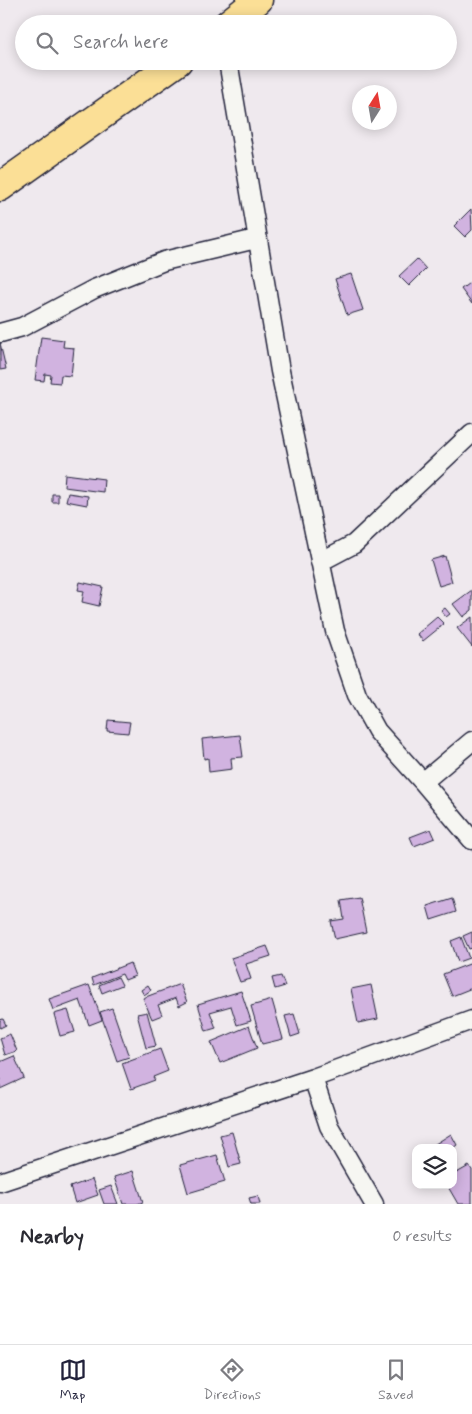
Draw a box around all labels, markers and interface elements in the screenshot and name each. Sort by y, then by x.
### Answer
search box [15,15,457,70]
icon: search [33,29,61,57]
text: Search here [73,30,169,55]
north arrow [352,85,397,130]
map controls [412,1144,457,1189]
button: layers [412,1144,457,1189]
text: Nearby [20,1223,84,1251]
text: 0 results [392,1226,452,1247]
tab: Map [59,1356,87,1404]
tab: Directions [204,1356,261,1404]
tab: Saved [378,1356,413,1404]

